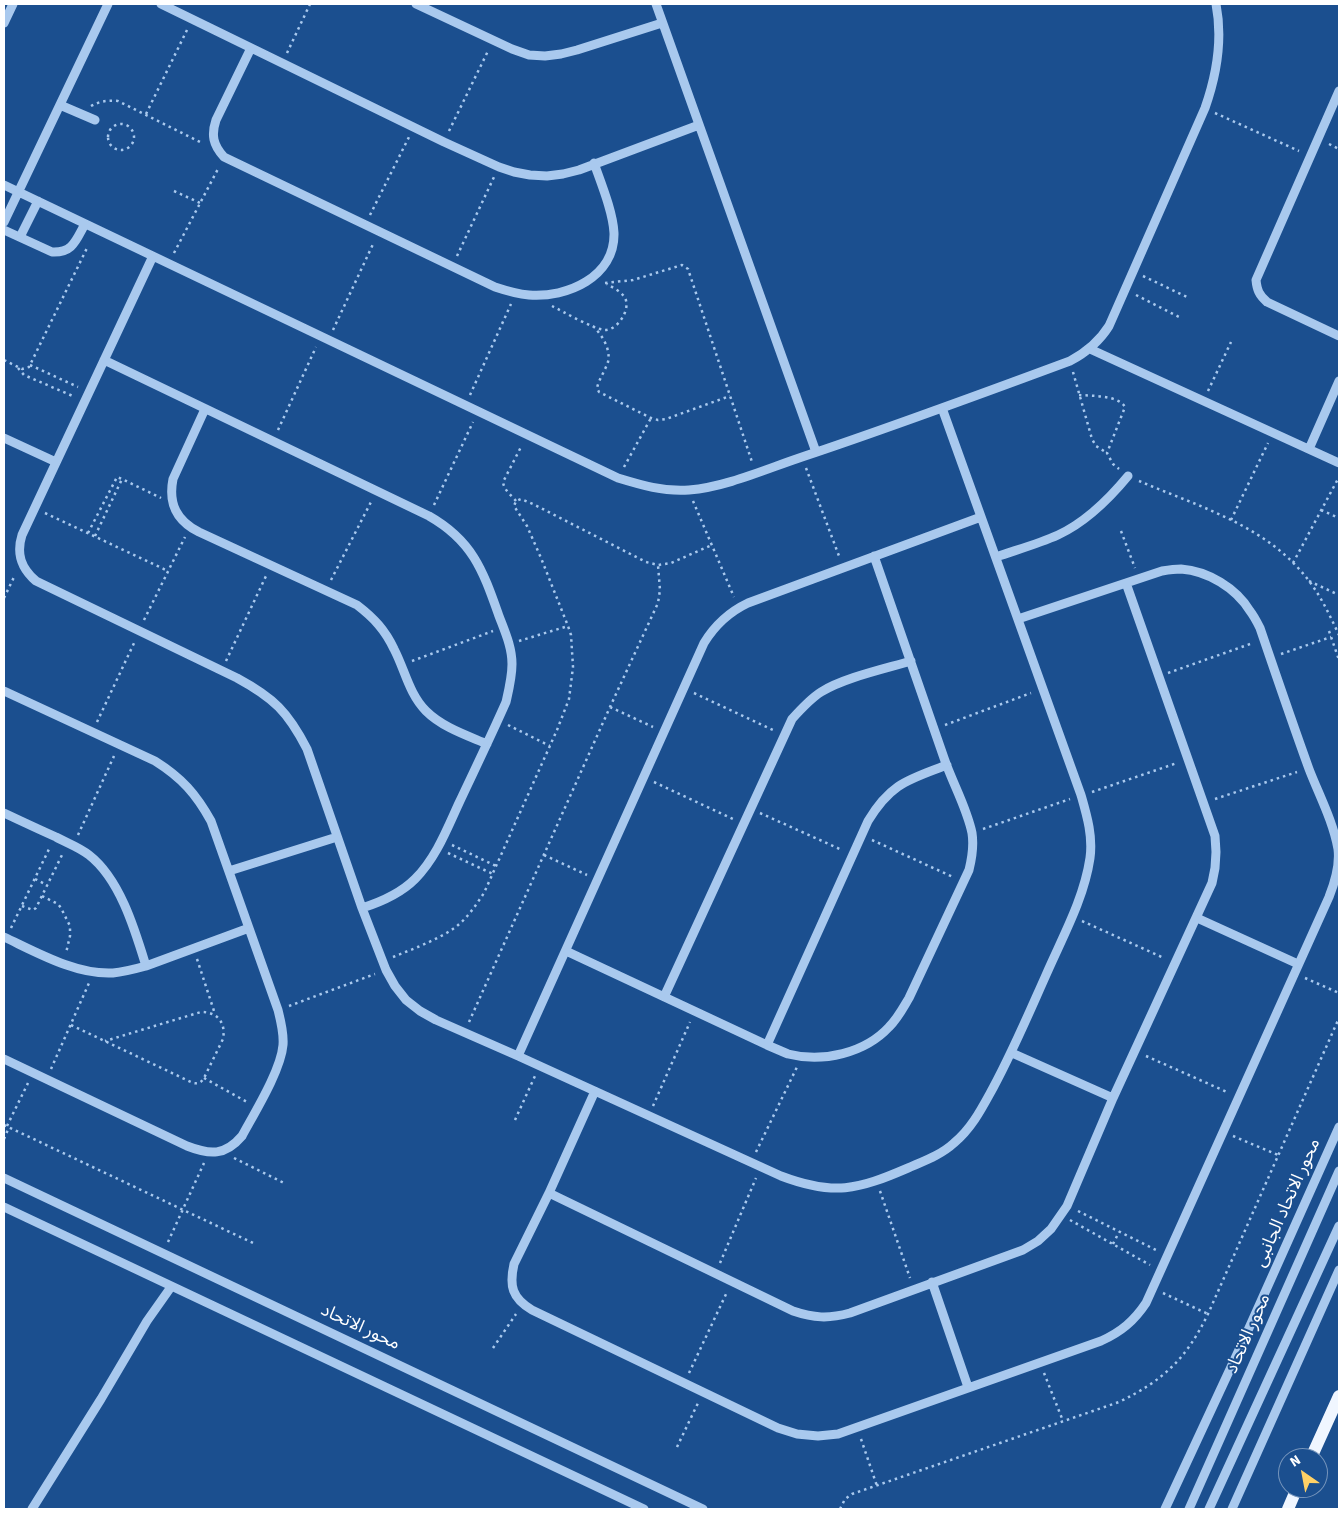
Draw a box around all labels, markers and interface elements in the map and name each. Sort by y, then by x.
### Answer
street label: محور الاتحاد الجانبى [1250,1135,1326,1271]
street label: محور الاتحاد [1222,1291,1276,1377]
street label: محور الاتحاد [317,1300,403,1356]
north arrow [1278,1448,1328,1498]
text: N [1286,1450,1305,1472]

